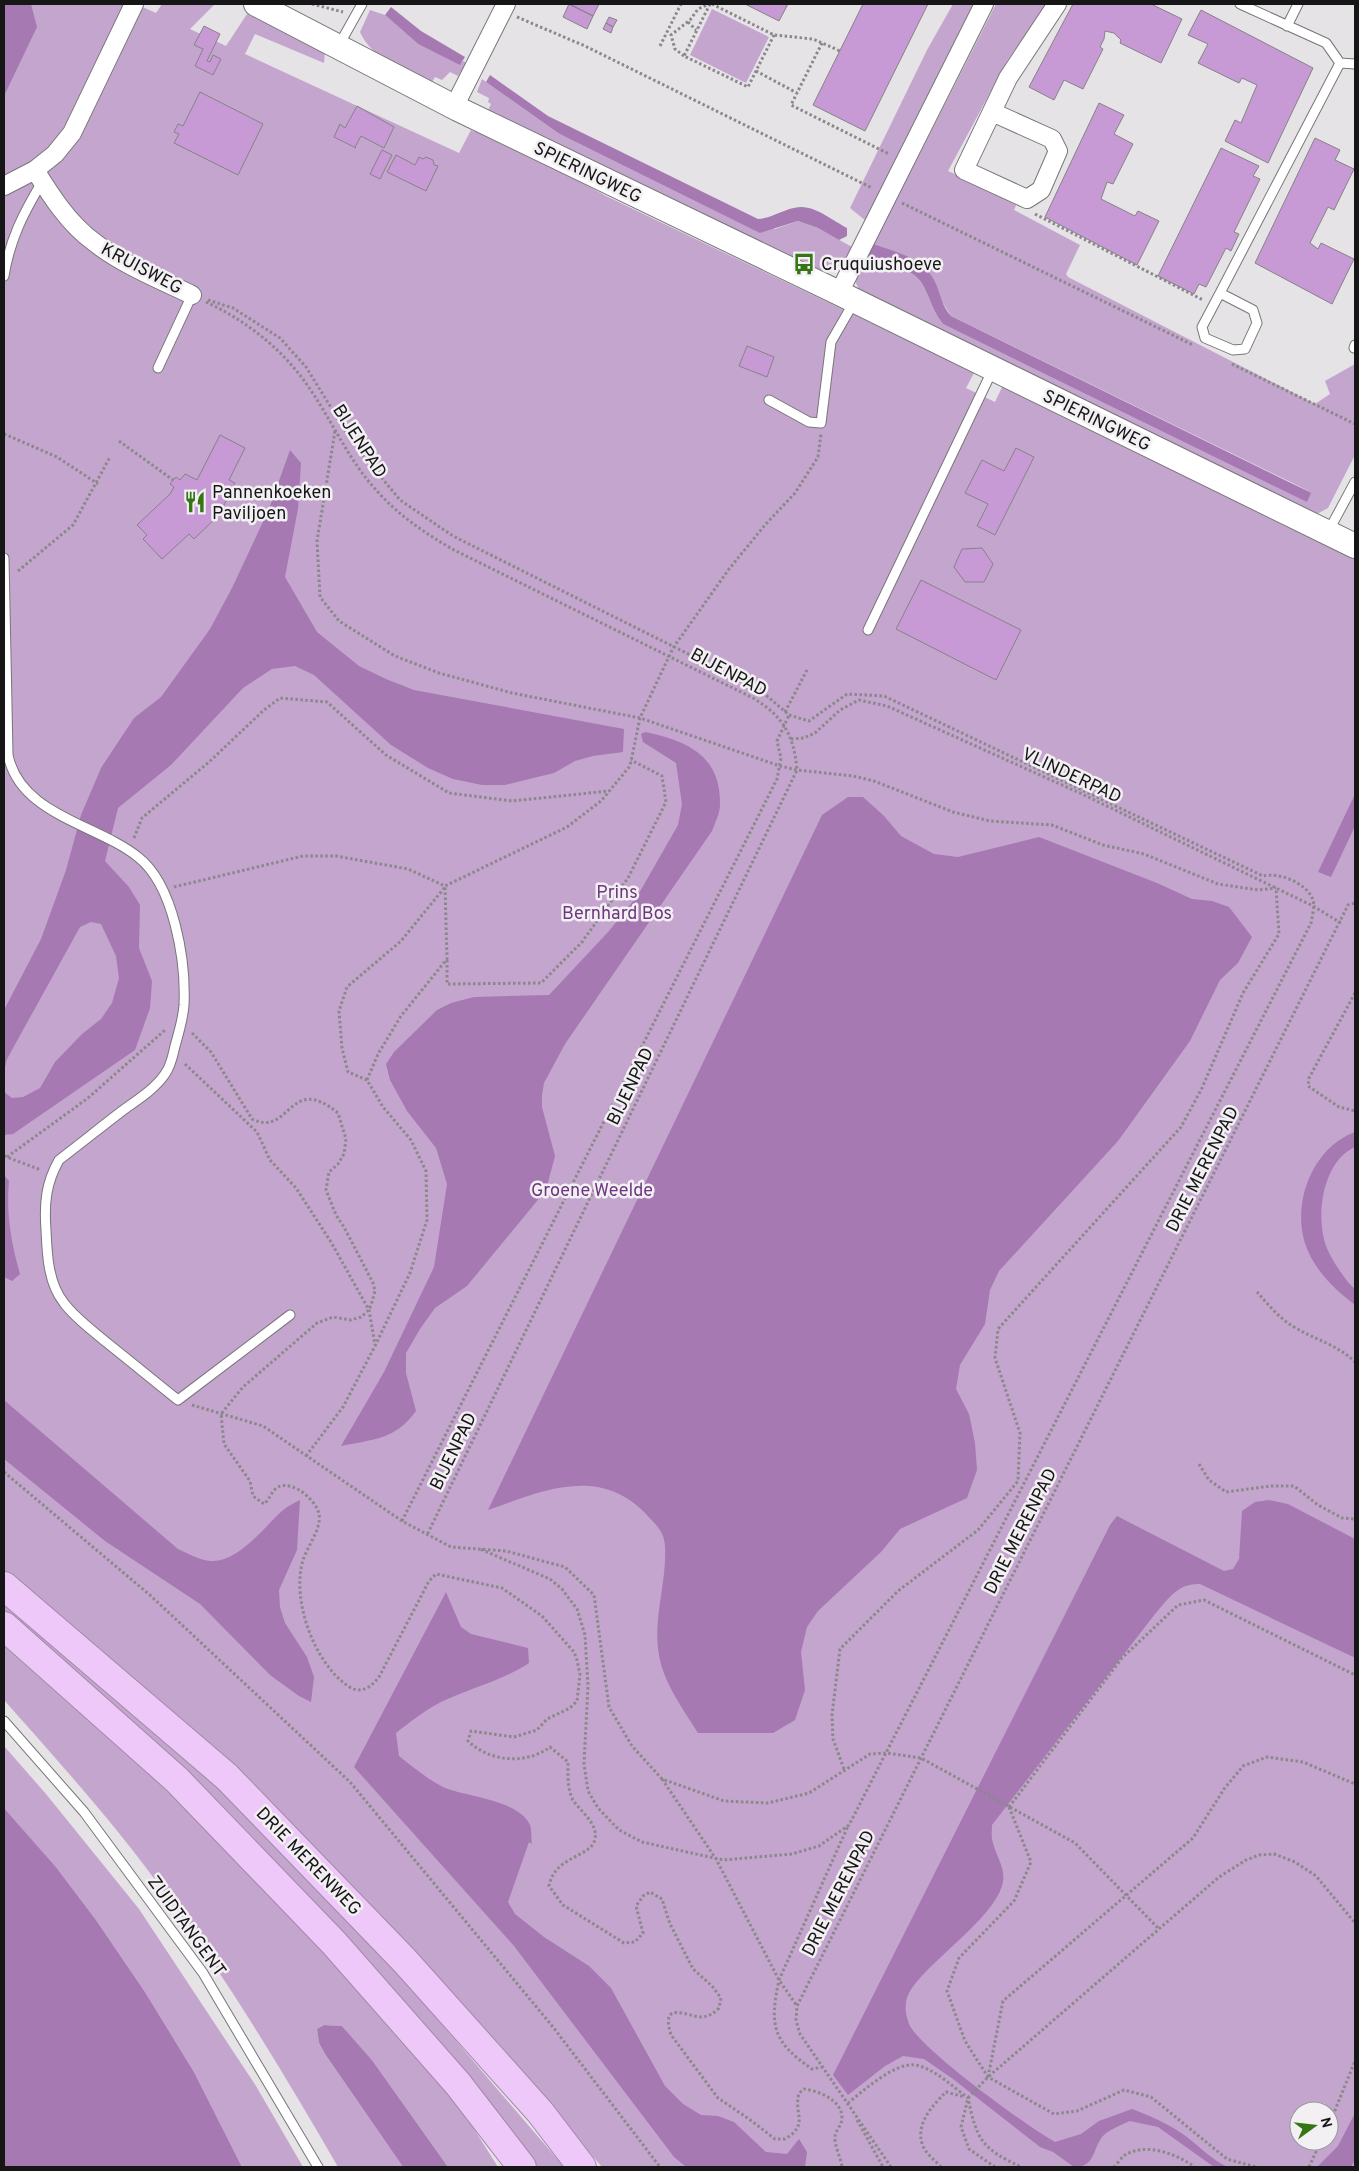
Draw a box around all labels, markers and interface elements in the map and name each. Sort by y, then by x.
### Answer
street label: SPIERINGWEG [530,137,645,209]
street label: KRUISWEG [97,238,186,300]
bus stop icon: Cruquiushoeve [791,251,817,277]
place label: Cruquiushoeve [821,254,942,277]
street label: SPIERINGWEG [1039,385,1154,457]
street label: BIJENPAD [326,401,391,483]
place label: Pannenkoeken Paviljoen [212,482,332,526]
restaurant icon: Pannenkoeken Paviljoen [182,489,208,515]
street label: BIJENPAD [686,644,771,703]
street label: VLINDERPAD [1018,743,1125,810]
park label: Prins Bernhard Bos [562,882,672,926]
street label: BIJENPAD [603,1044,660,1129]
street label: DRIE MERENPAD [1162,1103,1245,1236]
park label: Groene Weelde [531,1180,653,1203]
street label: BIJENPAD [426,1409,483,1494]
street label: DRIE MERENPAD [980,1465,1063,1598]
street label: DRIE MERENWEG [250,1803,366,1921]
street label: DRIE MERENPAD [798,1827,881,1960]
street label: ZUIDTANGENT [141,1872,230,1982]
north arrow [1289,2101,1339,2151]
text: N [1316,2116,1335,2130]

